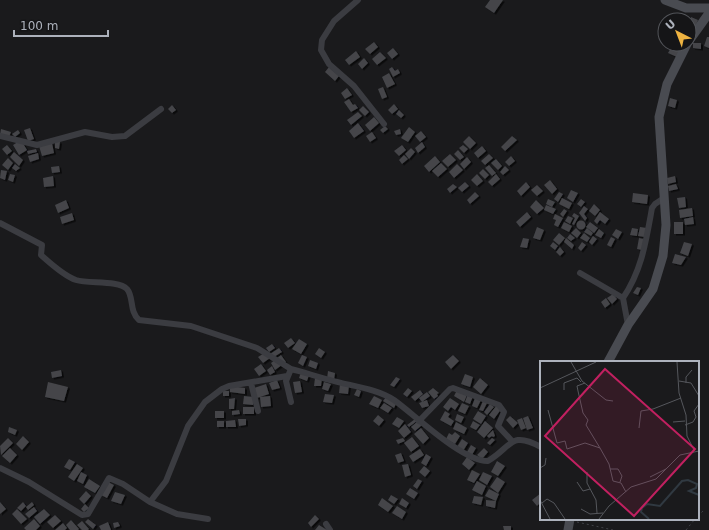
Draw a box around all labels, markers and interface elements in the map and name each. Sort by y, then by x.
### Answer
scale bar [14,12,108,38]
north arrow [657,12,697,52]
text: U [663,17,678,33]
text: 100 m [20,19,58,33]
inset map [540,361,699,520]

